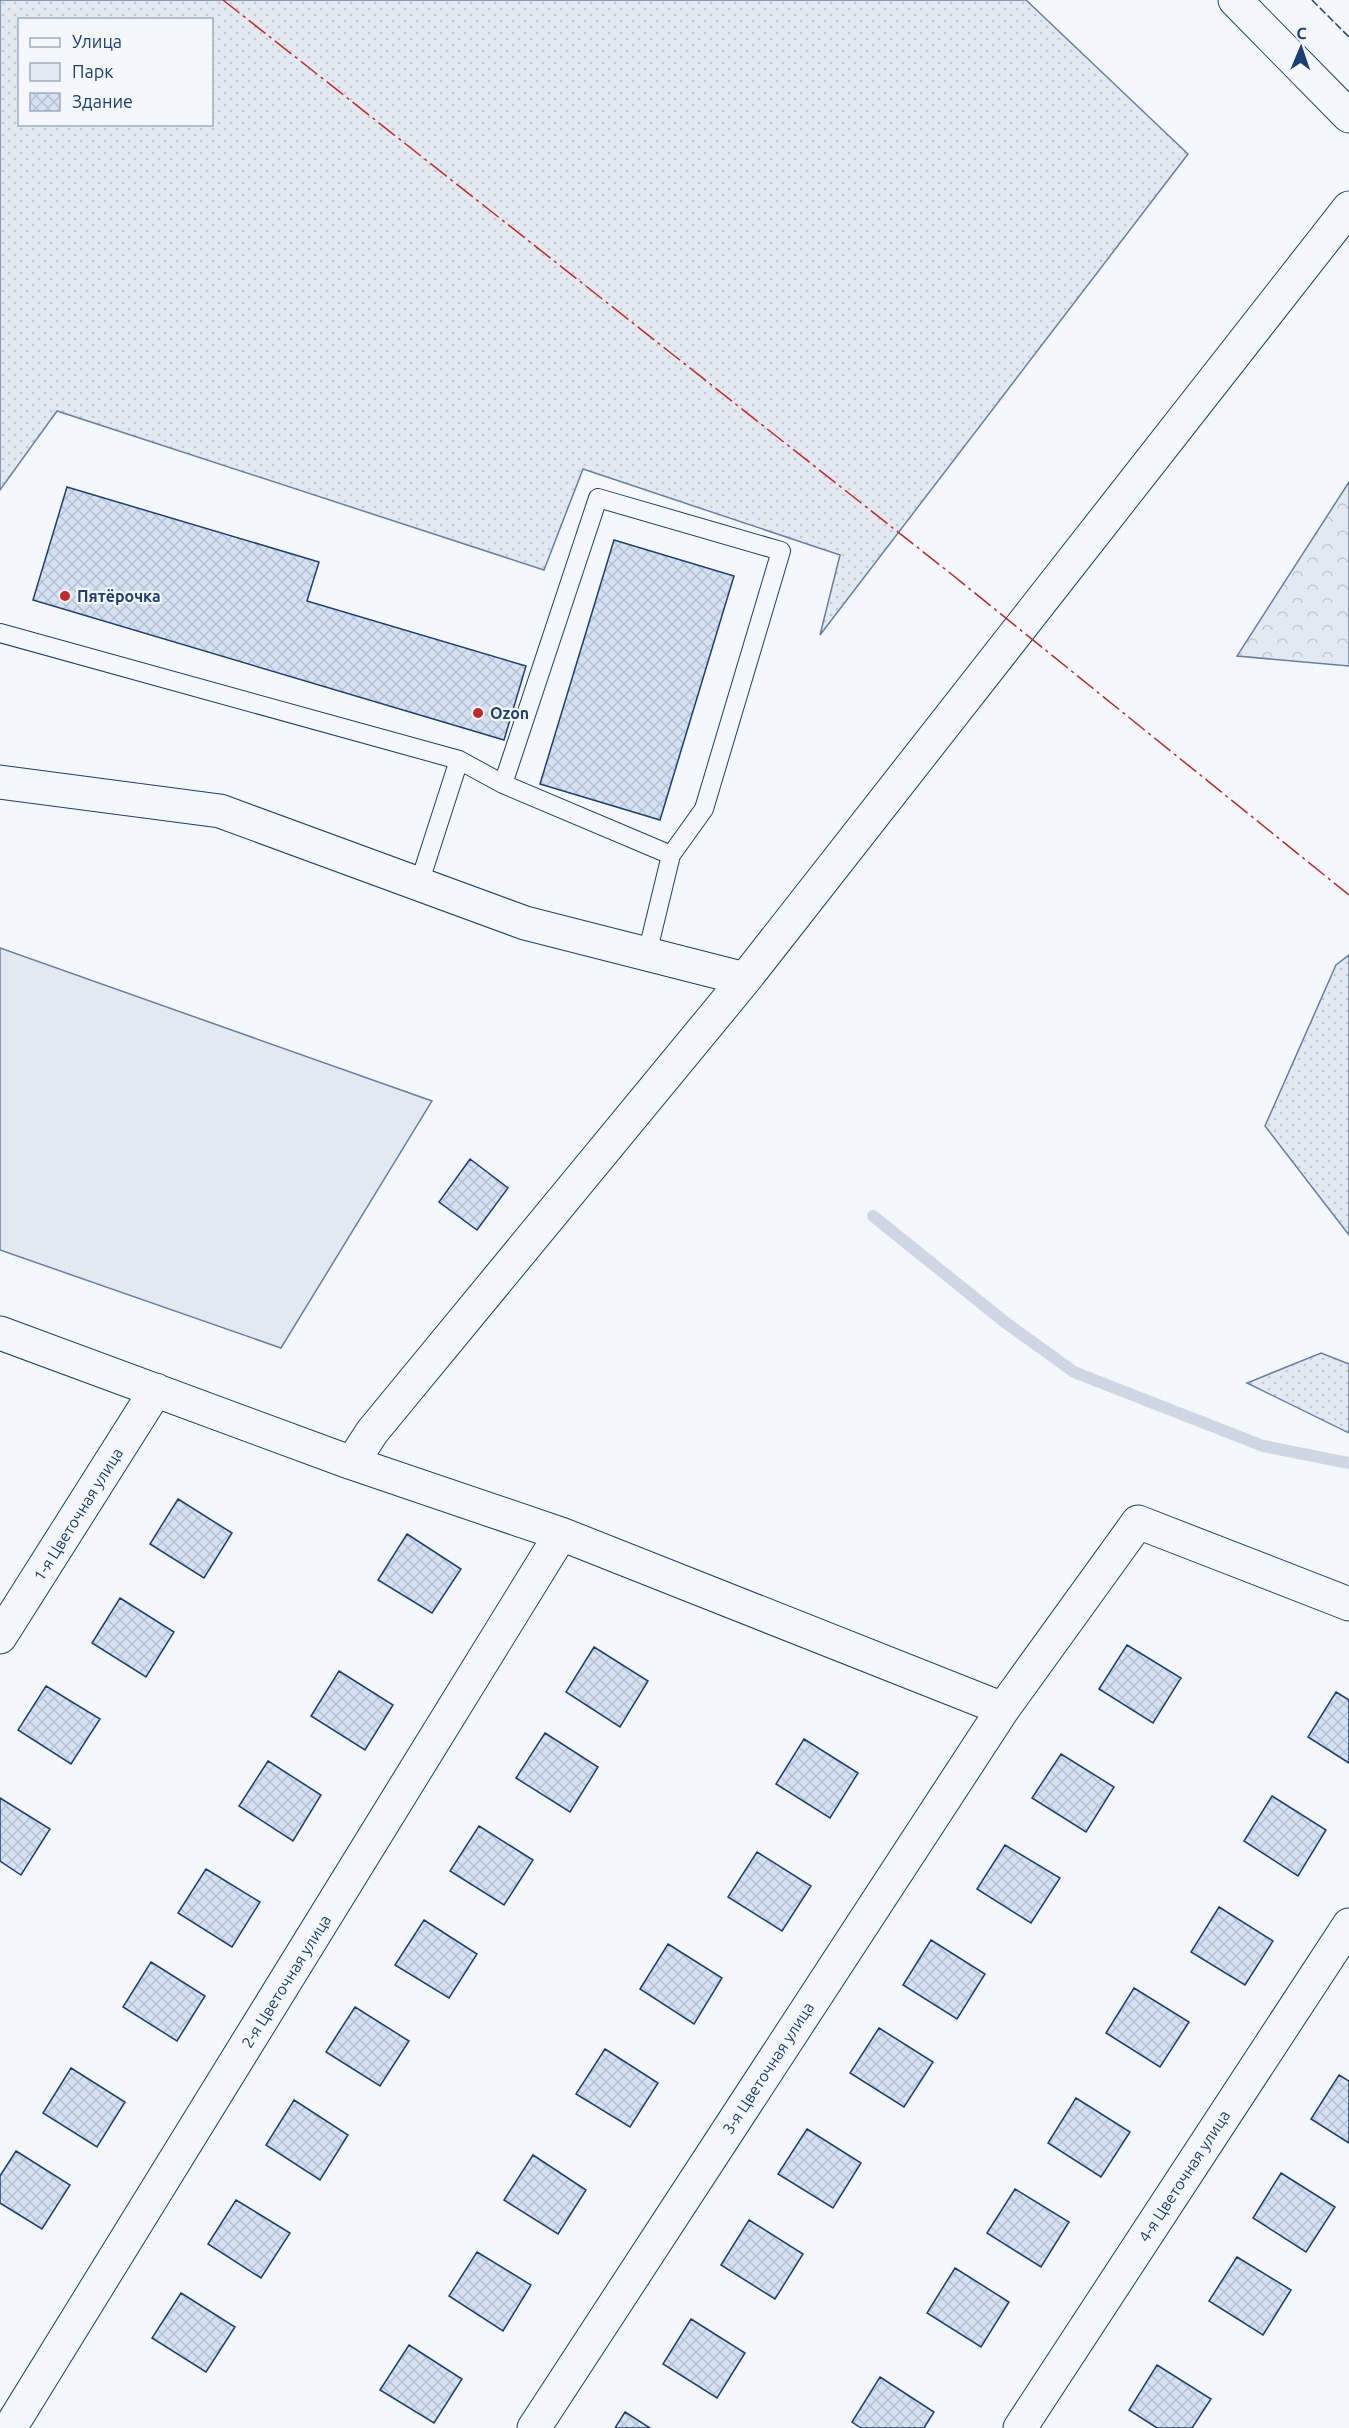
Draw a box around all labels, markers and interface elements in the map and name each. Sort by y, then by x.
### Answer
legend [18,18,213,126]
north arrow [1271,18,1331,78]
text: С [1296,24,1307,42]
text: Улица [72,31,122,51]
text: Парк [72,61,113,81]
text: Здание [72,91,133,111]
place label: Пятёрочка [77,587,161,605]
marker: Пятёрочка [58,589,72,603]
place label: Ozon [490,704,529,722]
marker: Ozon [471,706,485,720]
street label: 1-я Цветочная улица [30,1444,126,1584]
street label: 2-я Цветочная улица [238,1911,334,2051]
street label: 3-я Цветочная улица [719,1999,817,2137]
street label: 4-я Цветочная улица [1135,2107,1233,2245]

